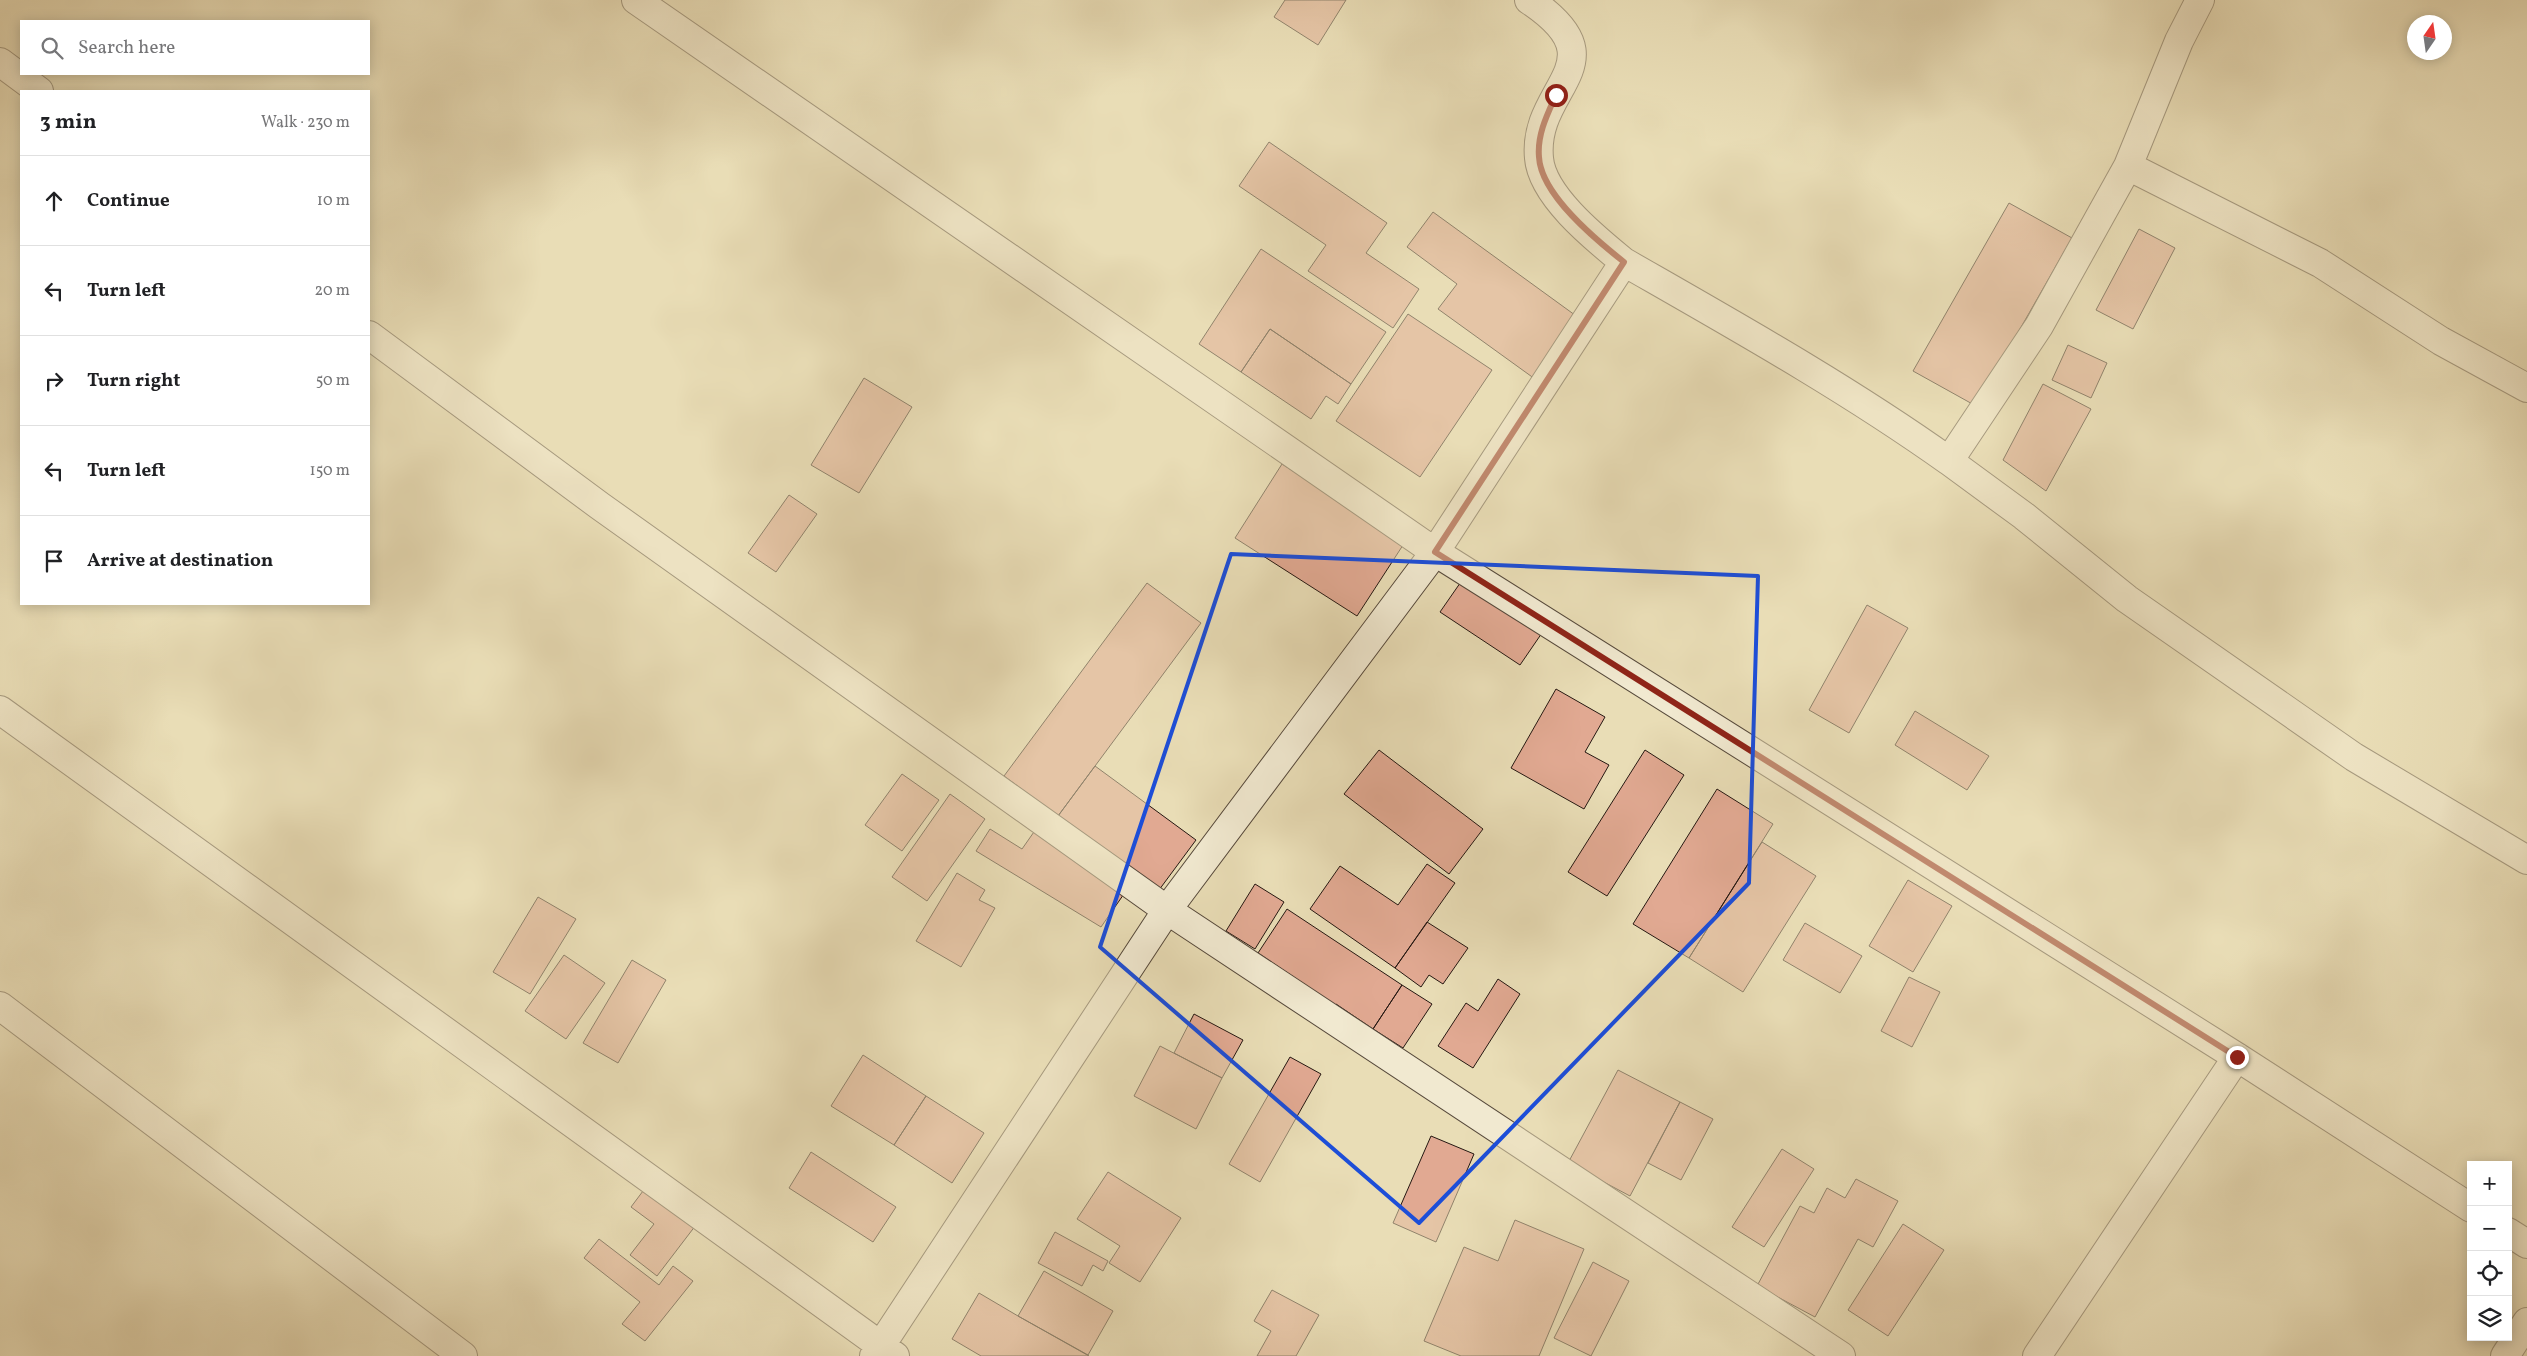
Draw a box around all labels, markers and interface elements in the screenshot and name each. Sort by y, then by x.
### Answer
north arrow [2407,15,2452,60]
search box [20,20,370,75]
icon: search [38,34,66,62]
text: Search here [78,35,175,61]
route start [1545,84,1568,107]
text: 3 min [40,108,96,137]
text: Walk · 230 m [261,112,350,134]
icon: ahead [40,187,68,215]
text: Continue [87,188,170,214]
text: 10 m [317,190,350,212]
icon: left [40,277,68,305]
text: Turn left [87,278,166,304]
text: 20 m [315,280,350,302]
icon: right [40,367,68,395]
text: Turn right [87,368,180,394]
text: 50 m [316,370,350,392]
icon: left [40,457,68,485]
text: Turn left [87,458,166,484]
text: 150 m [309,460,350,482]
icon: arrive [40,547,68,575]
text: Arrive at destination [87,548,273,574]
route end [2226,1046,2249,1069]
map controls [2467,1161,2512,1341]
button: + [2467,1161,2512,1206]
button: − [2467,1206,2512,1251]
button: locate [2467,1251,2512,1296]
button: layers [2467,1296,2512,1341]

